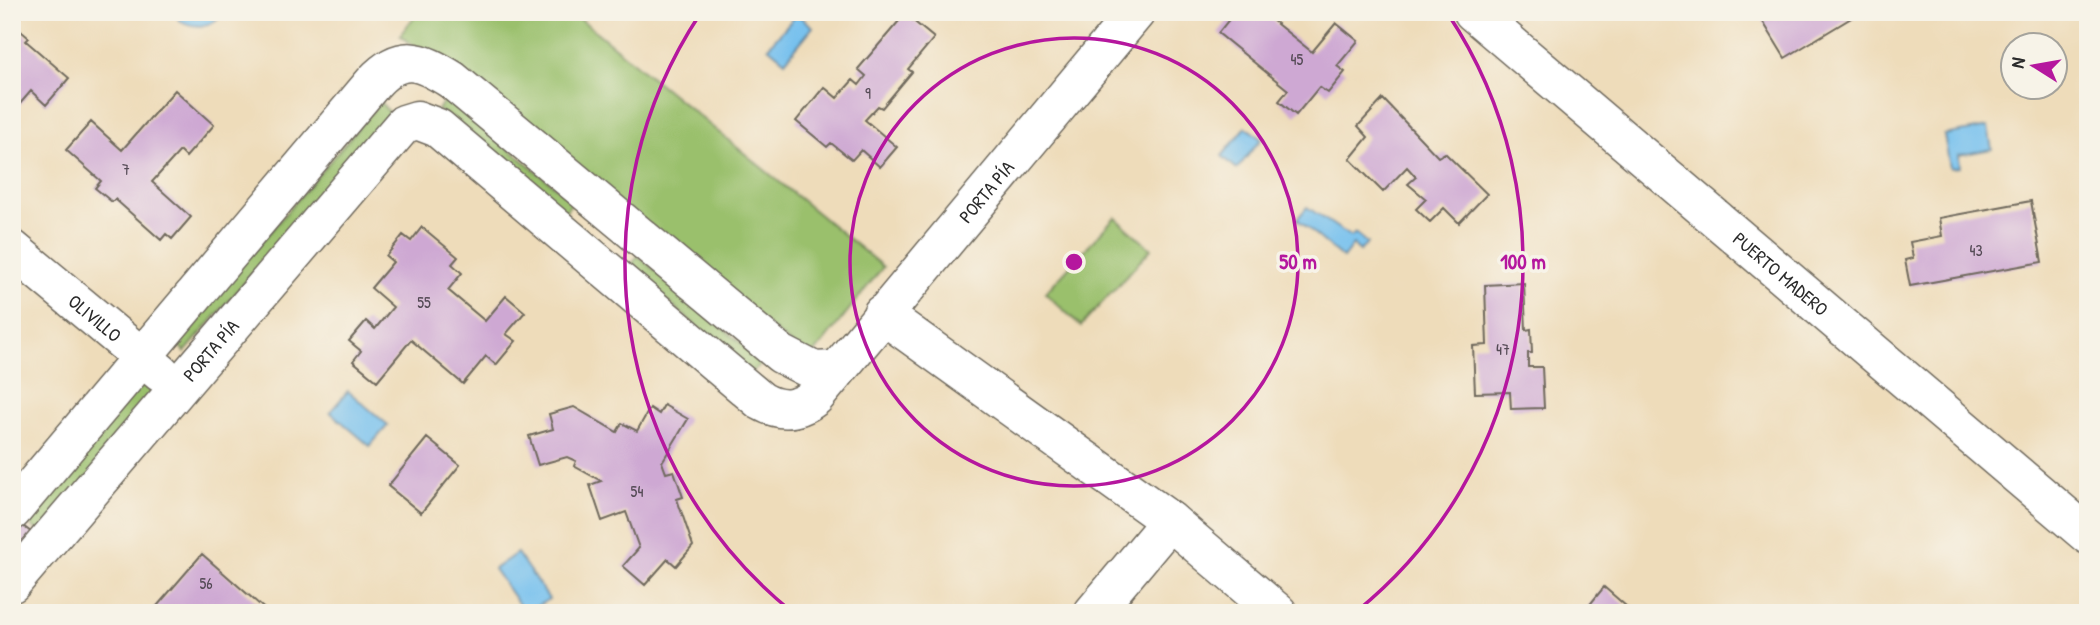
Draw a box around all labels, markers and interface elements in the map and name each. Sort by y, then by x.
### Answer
north arrow [1998,32,2068,102]
house number: 45 [1291,48,1304,70]
text: N [2004,55,2031,70]
house number: 9 [865,82,871,104]
street label: PORTA PÍA [953,155,1020,228]
house number: 7 [122,158,130,180]
street label: PUERTO MADERO [1727,226,1834,322]
house number: 43 [1969,239,1983,261]
text: 50 m [1279,247,1317,276]
text: 100 m [1500,247,1546,276]
centre of rings [1062,250,1086,274]
street label: OLIVILLO [63,288,127,348]
house number: 55 [417,291,431,313]
street label: PORTA PÍA [177,314,245,387]
house number: 47 [1496,338,1510,360]
house number: 54 [631,480,643,502]
house number: 56 [199,572,213,594]

